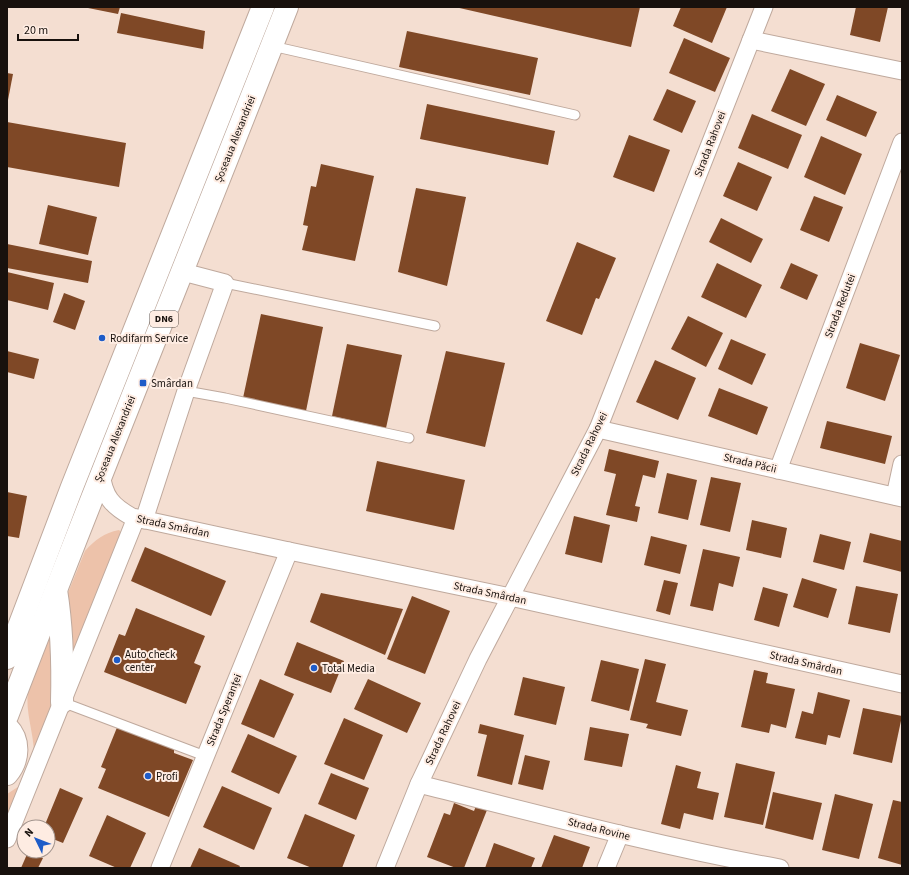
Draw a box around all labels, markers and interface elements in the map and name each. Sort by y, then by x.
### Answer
scale bar [18,16,78,42]
text: 20 m [24,22,48,39]
street label: Șoseaua Alexandriei [211,93,259,185]
street label: Strada Rahovei [691,109,729,179]
street label: Strada Redutei [821,272,859,340]
road number: DN6 [150,311,178,327]
place label: Rodifarm Service [110,331,189,346]
marker: Rodifarm Service [97,333,107,343]
place label: Smârdan [151,376,193,391]
marker: Smârdan [138,378,148,388]
street label: Șoseaua Alexandriei [91,393,139,485]
street label: Strada Rahovei [567,410,611,478]
street label: Strada Păcii [722,450,778,476]
street label: Strada Smârdan [135,511,211,541]
street label: Strada Smârdan [452,578,528,608]
place label: Auto check center [125,647,176,675]
street label: Strada Smârdan [768,647,844,679]
marker: Auto check center [112,655,122,665]
place label: Total Media [322,661,375,676]
marker: Total Media [309,663,319,673]
street label: Strada Speranței [203,672,245,748]
street label: Strada Rahovei [422,698,464,768]
place label: Profi [156,769,178,784]
marker: Profi [143,771,153,781]
street label: Strada Rovine [566,814,632,844]
north arrow [16,819,56,859]
text: N [21,825,37,840]

